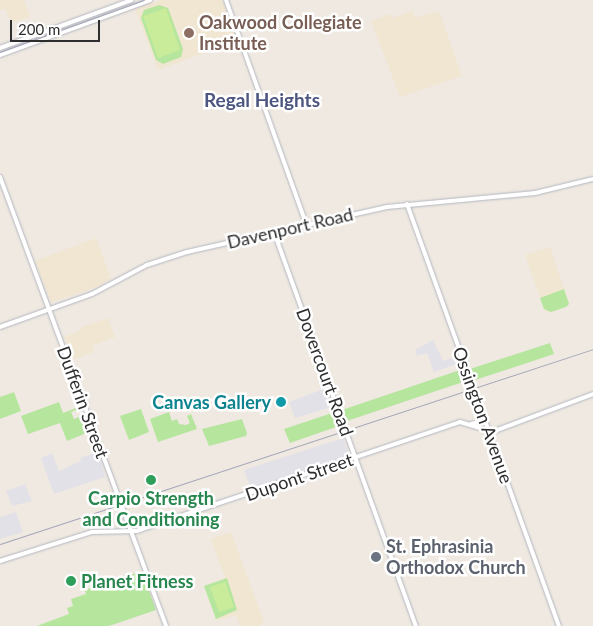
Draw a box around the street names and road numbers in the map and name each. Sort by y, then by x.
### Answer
street label: Davenport Road [225,203,355,253]
street label: Dovercourt Road [292,305,358,439]
street label: Dufferin Street [53,343,113,461]
street label: Ossington Avenue [448,343,518,487]
street label: Dupont Street [242,449,356,505]

